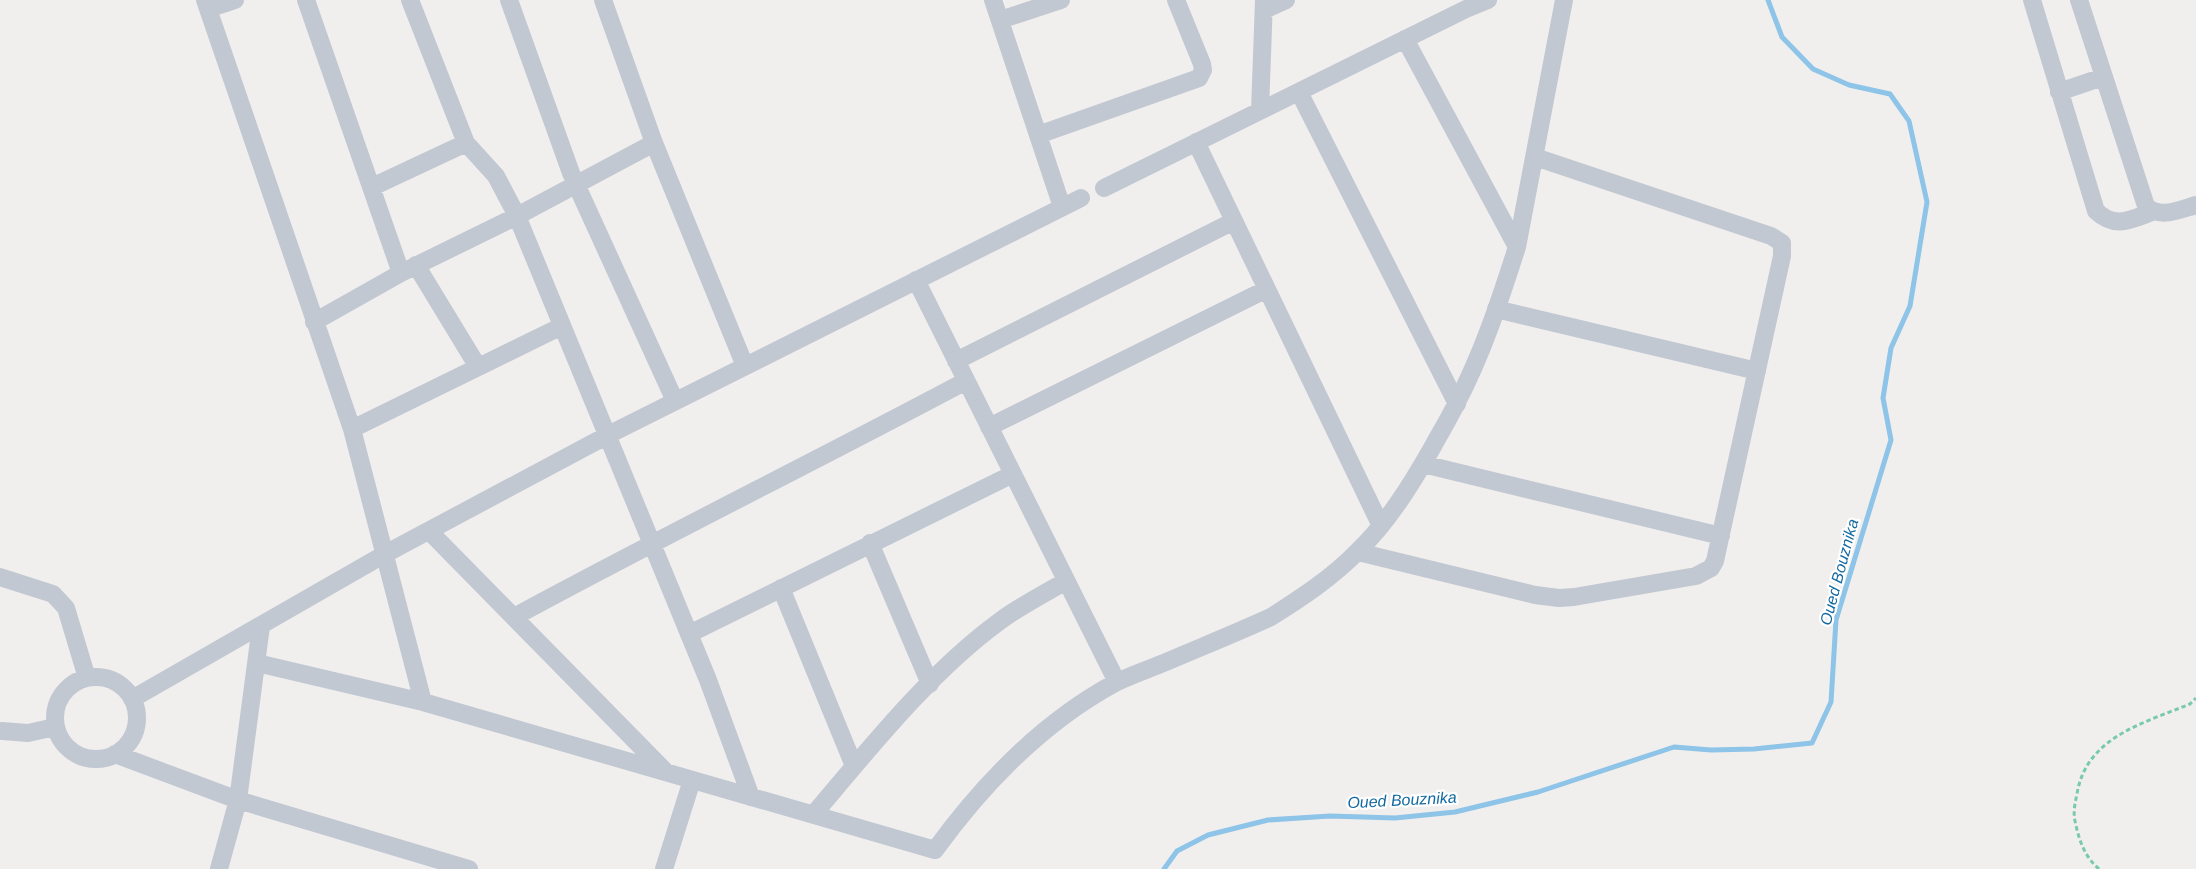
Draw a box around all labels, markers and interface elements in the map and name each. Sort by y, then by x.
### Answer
water label: Oued Bouznika [1817,517,1861,627]
water label: Oued Bouznika [1347,789,1457,811]

